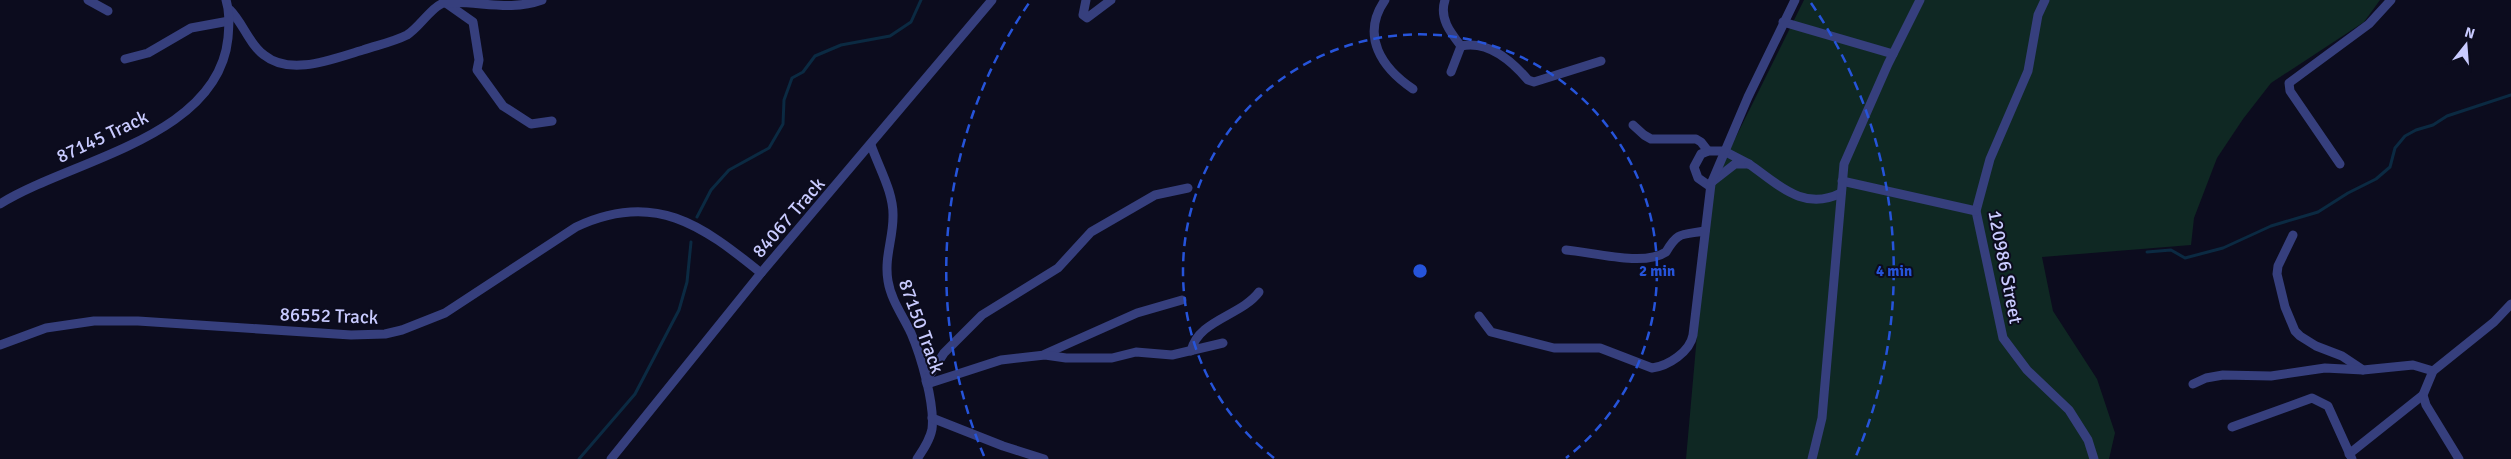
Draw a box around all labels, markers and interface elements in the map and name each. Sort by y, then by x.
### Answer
north arrow [2441,20,2491,70]
text: N [2463,23,2477,43]
street label: 87145 Track [53,105,153,169]
street label: 84067 Track [747,172,831,263]
street label: 120986 Street [1982,208,2028,326]
centre of rings [1411,262,1429,280]
text: 2 min [1639,262,1675,280]
text: 4 min [1876,262,1912,280]
street label: 87150 Track [893,276,949,377]
street label: 86552 Track [279,302,379,330]

